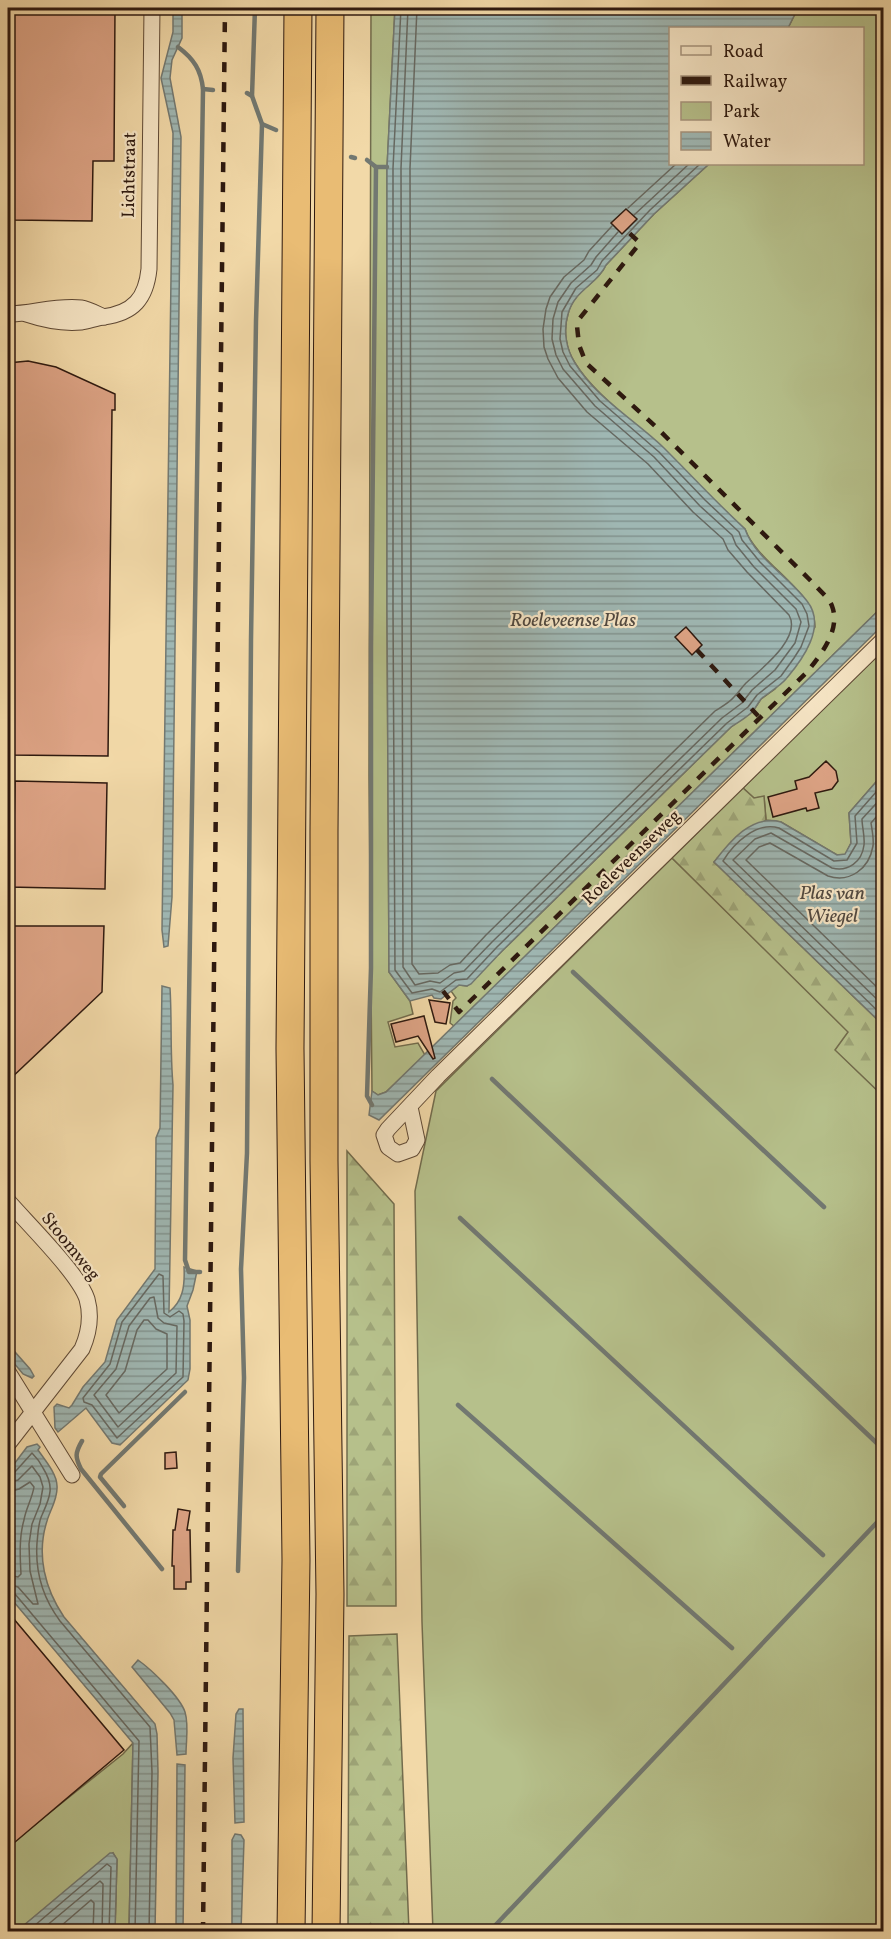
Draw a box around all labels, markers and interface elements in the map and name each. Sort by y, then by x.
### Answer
legend [669,27,864,165]
text: Road [723,40,764,65]
text: Railway [723,70,787,95]
text: Park [723,100,760,125]
text: Water [723,130,771,155]
street label: Lichtstraat [117,132,143,218]
water label: Roeleveense Plas [510,607,637,635]
street label: Roeleveenseweg [577,804,687,912]
water label: Plas van Wiegel [799,880,865,931]
street label: Stoomweg [35,1207,105,1287]

